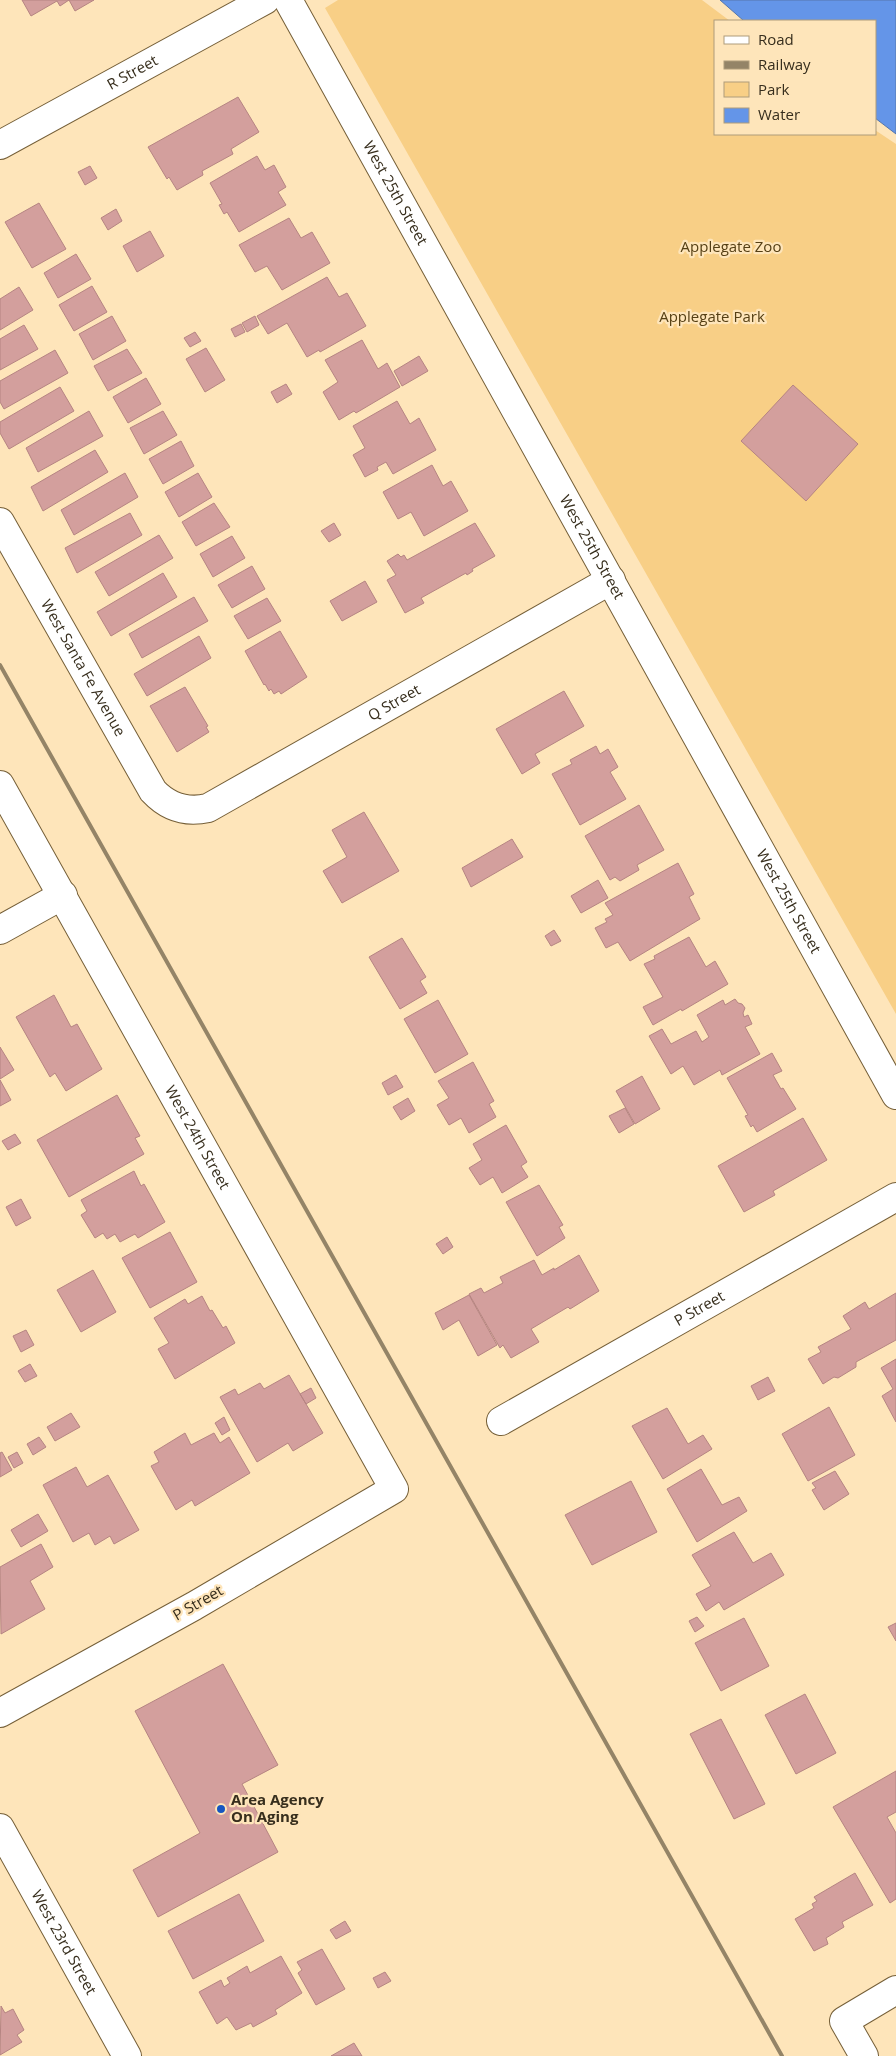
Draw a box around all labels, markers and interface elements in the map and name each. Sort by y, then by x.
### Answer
legend [714,20,876,135]
text: Road [758,29,794,49]
street label: R Street [103,50,161,94]
text: Railway [758,54,811,74]
text: Park [758,79,789,99]
text: Water [758,104,800,124]
street label: West 25th Street [359,137,433,248]
park label: Applegate Zoo [681,236,781,256]
park label: Applegate Park [659,306,765,326]
street label: West 25th Street [556,491,630,603]
street label: West Santa Fe Avenue [37,595,131,740]
street label: Q Street [364,679,424,725]
street label: West 25th Street [752,845,826,957]
street label: West 24th Street [161,1081,235,1193]
street label: P Street [670,1285,728,1330]
street label: P Street [169,1580,226,1625]
place label: Area Agency On Aging [231,1789,324,1826]
marker: Area Agency On Aging [215,1803,227,1815]
street label: West 23rd Street [27,1886,102,1998]

